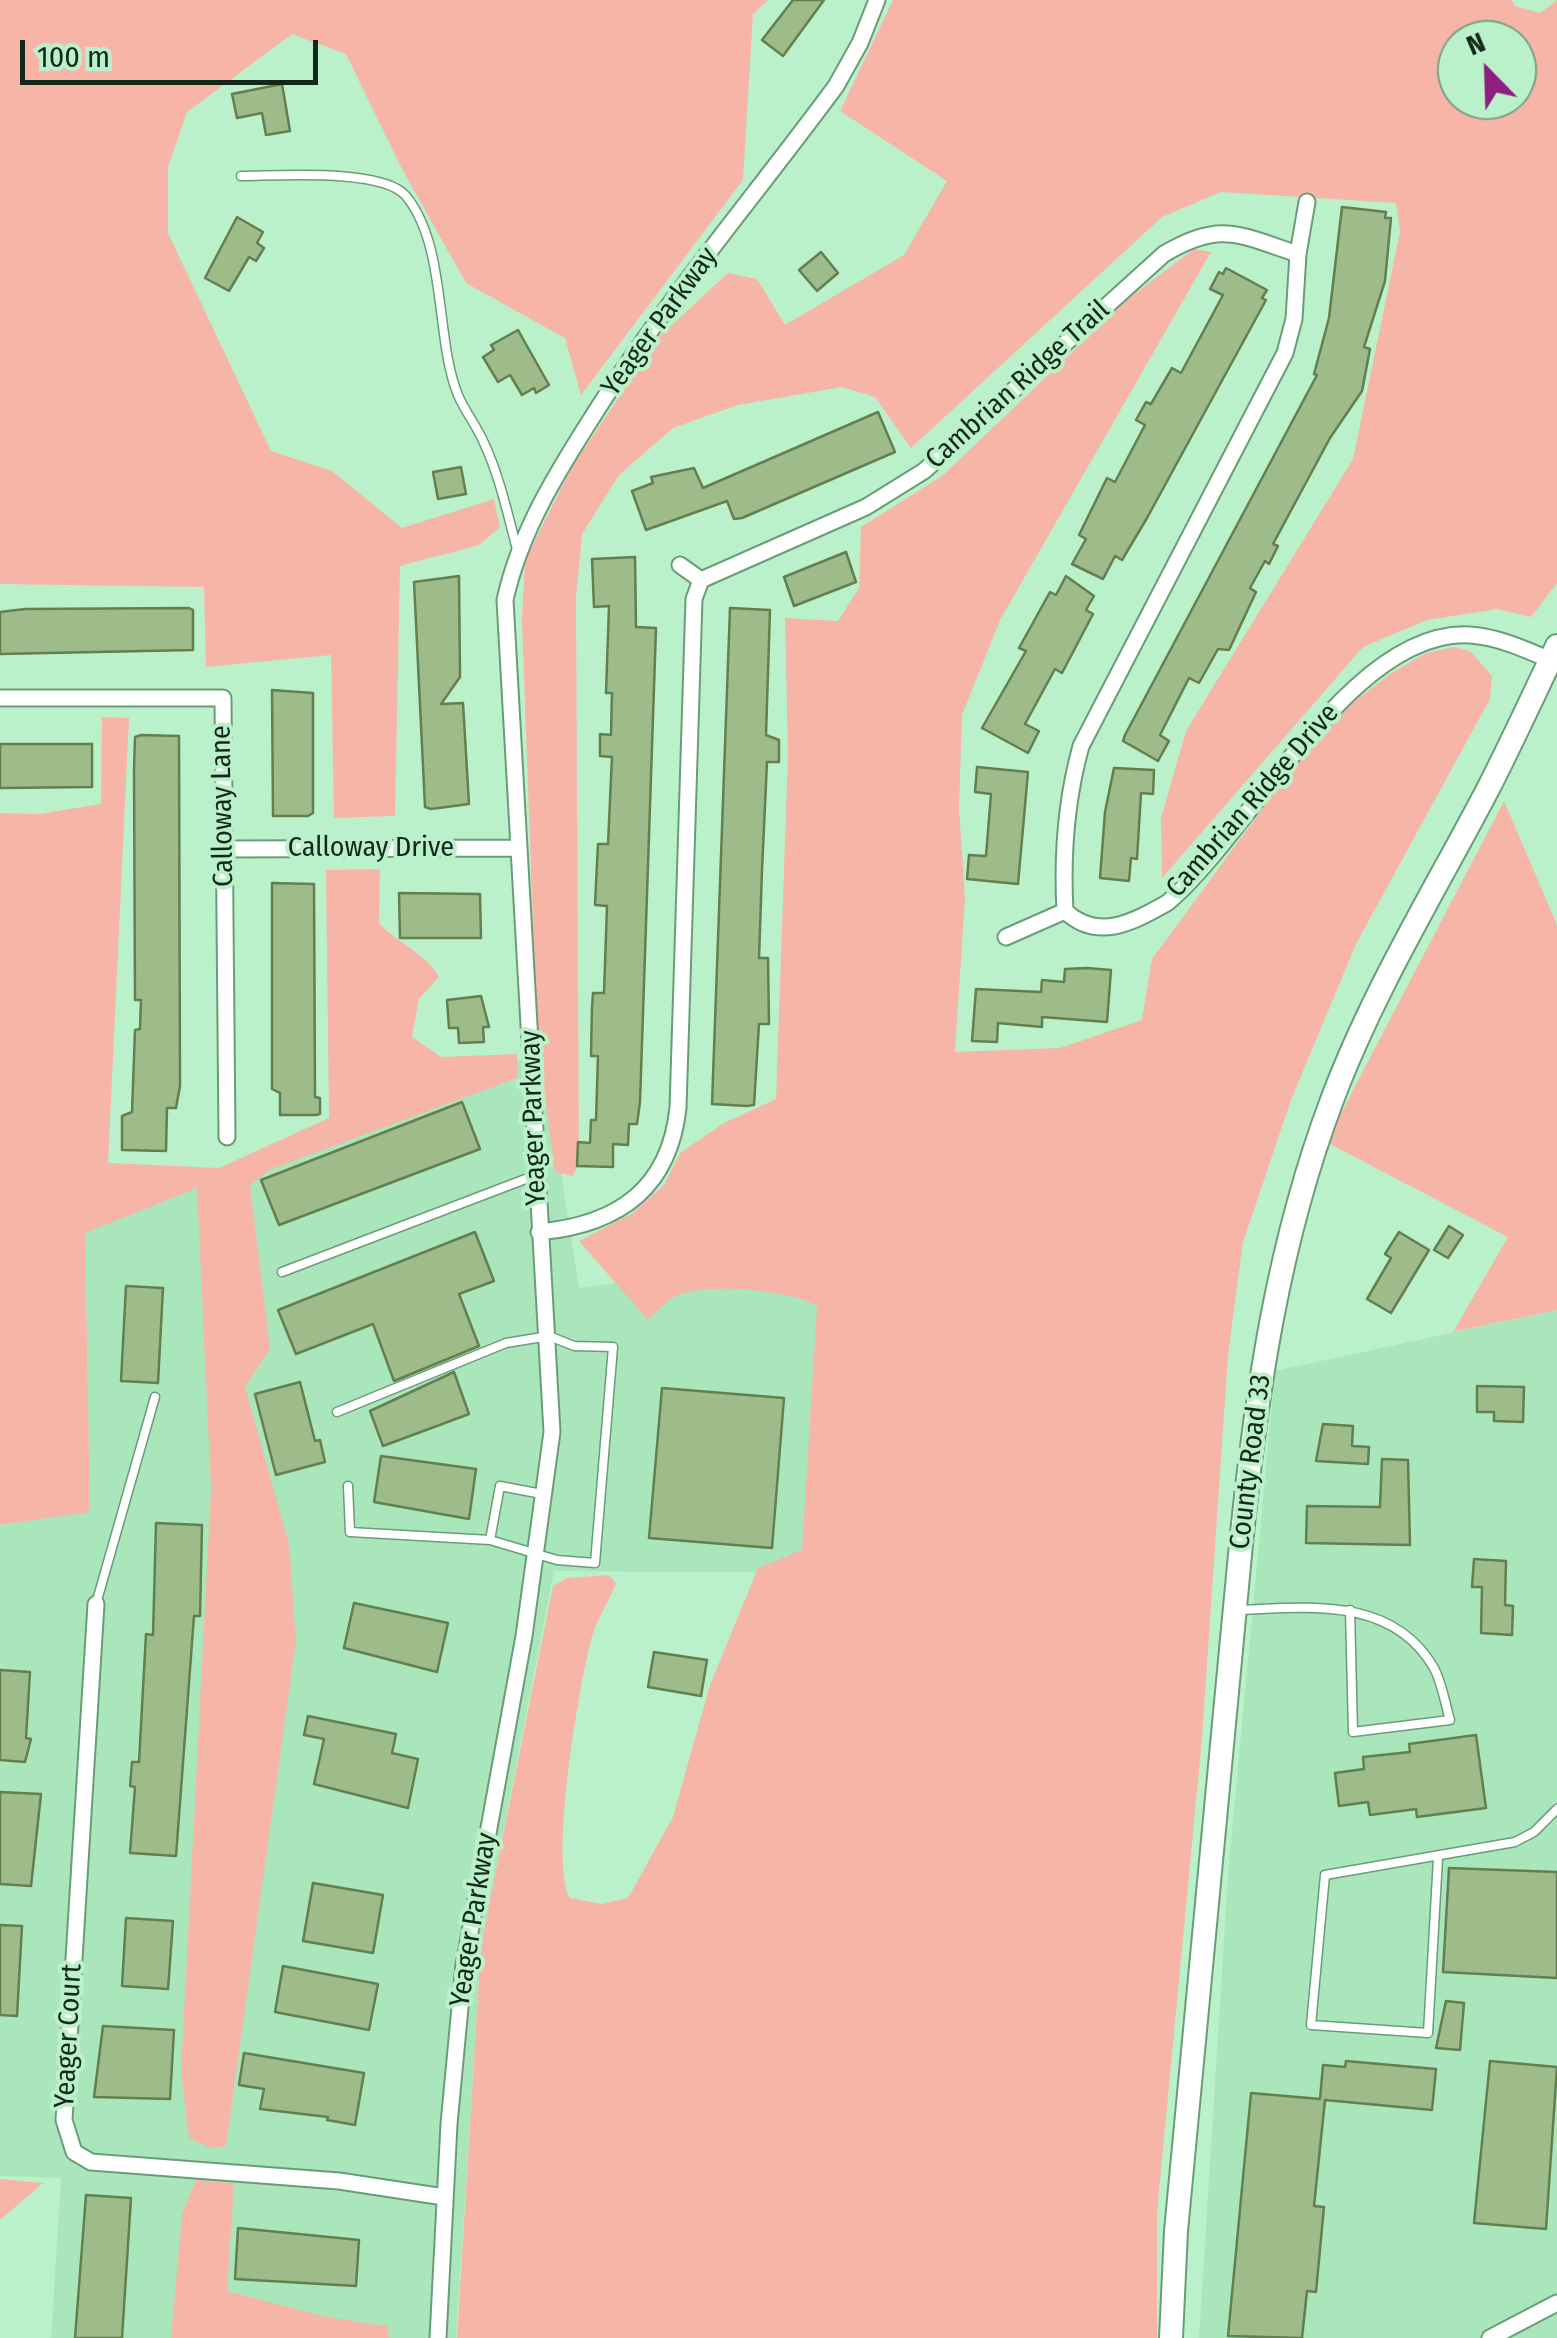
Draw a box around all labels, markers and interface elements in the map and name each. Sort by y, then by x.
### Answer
scale bar [25,20,322,82]
north arrow [1437,20,1537,120]
text: N [1462,25,1490,62]
text: 100 m [37,39,110,75]
street label: Yeager Parkway [595,241,725,403]
street label: Cambrian Ridge Trail [919,294,1117,476]
street label: Cambrian Ridge Drive [1160,697,1346,905]
street label: Calloway Lane [205,725,241,887]
street label: Calloway Drive [288,831,454,865]
street label: Yeager Parkway [514,1030,554,1206]
street label: County Road 33 [1224,1373,1278,1551]
street label: Yeager Parkway [444,1831,504,2009]
street label: Yeager Court [48,1963,90,2109]

